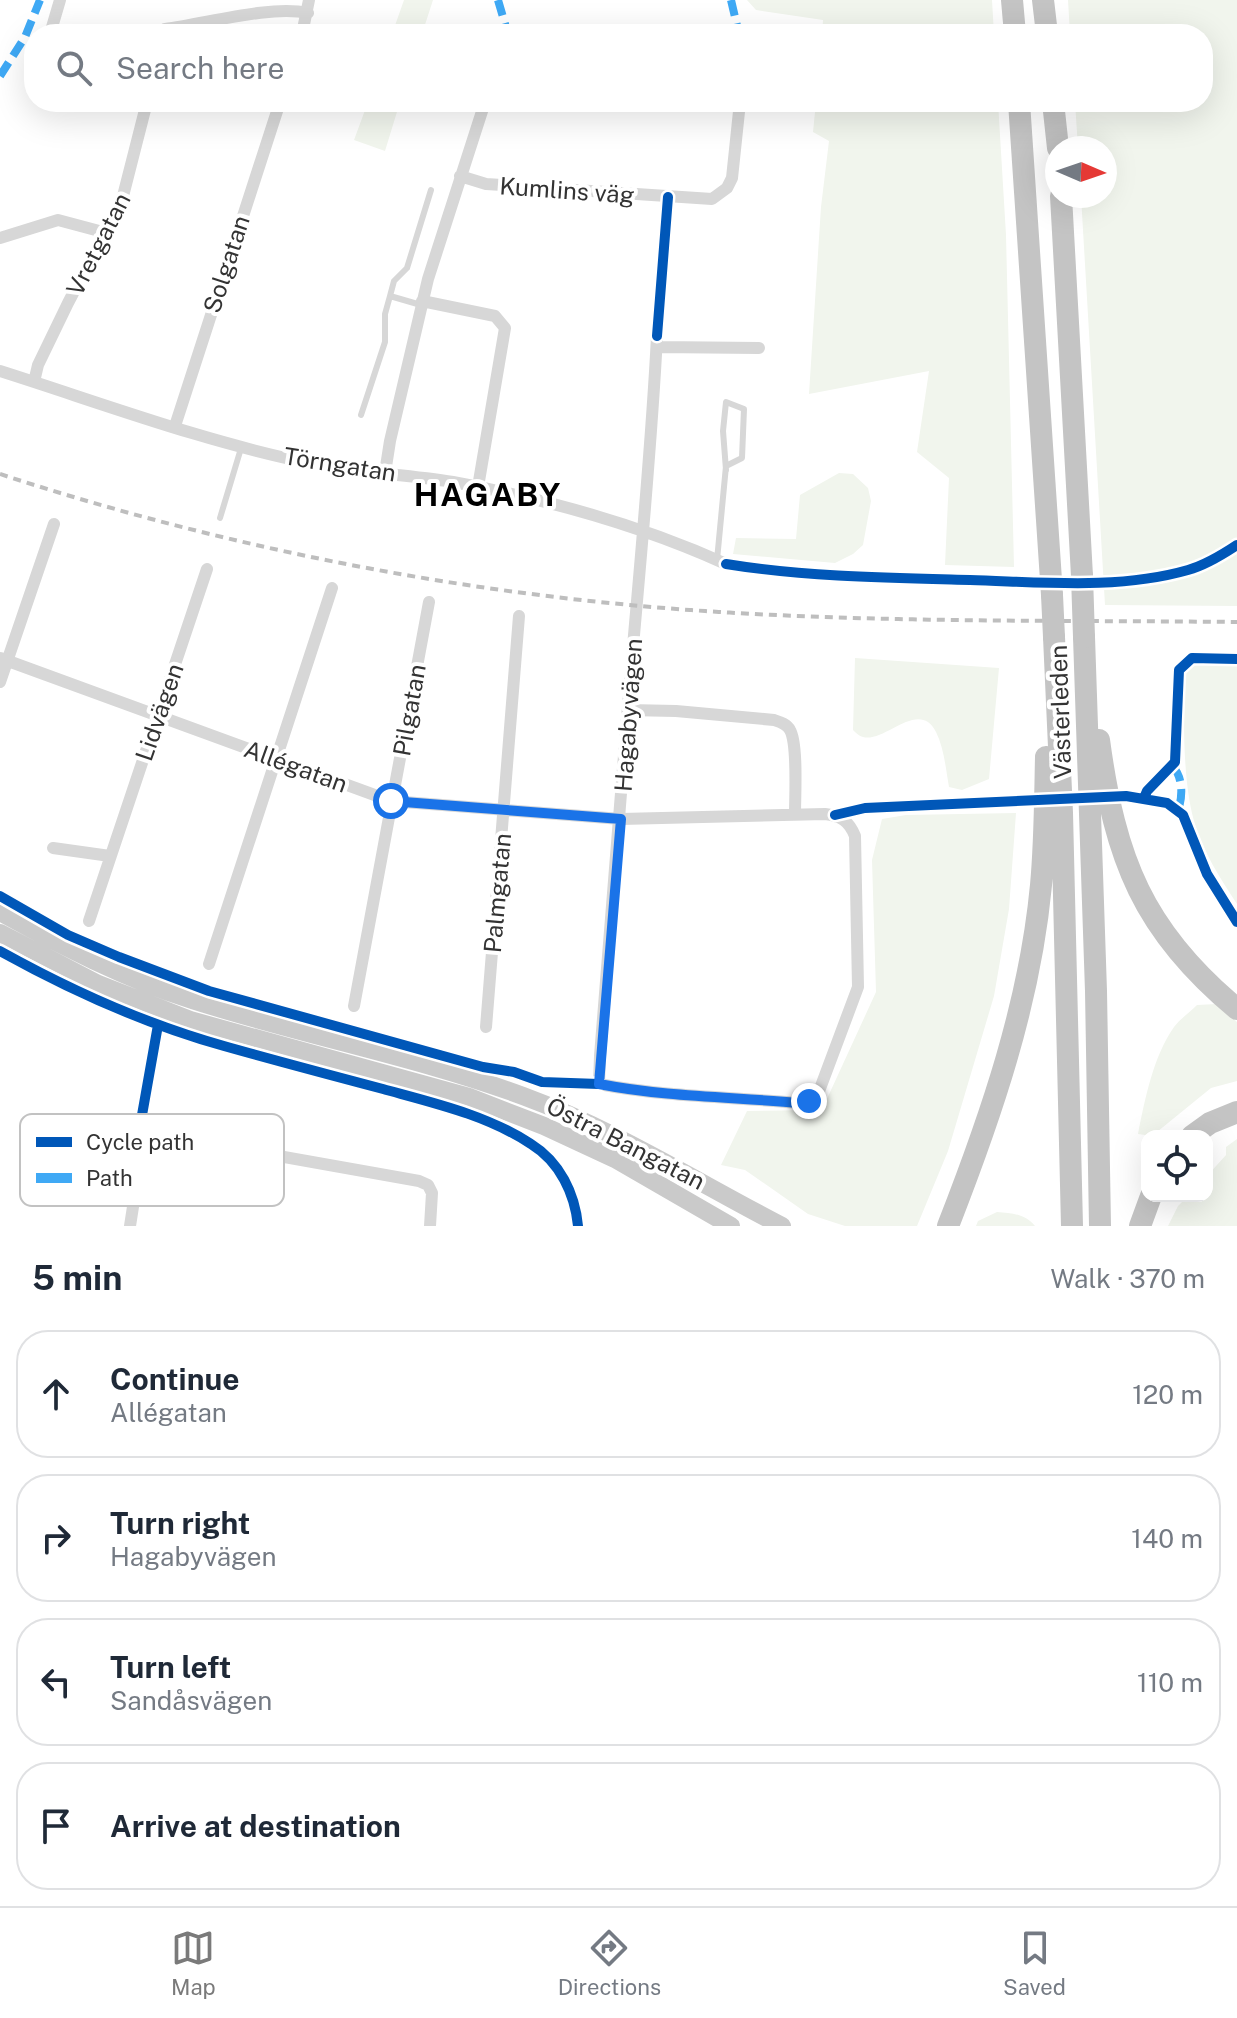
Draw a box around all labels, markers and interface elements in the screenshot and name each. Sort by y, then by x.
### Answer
search box [24,24,1213,112]
icon: search [52,46,96,90]
text: Search here [116,50,284,86]
north arrow [1045,136,1117,208]
street label: Kumlins väg [499,171,635,209]
street label: Vretgatan [60,188,136,300]
street label: Solgatan [197,212,255,316]
street label: Törngatan [282,441,398,487]
district label: HAGABY [414,476,562,513]
street label: Hagabyvägen [609,637,647,793]
street label: Västerleden [1044,644,1076,780]
street label: Lidvägen [129,660,189,764]
street label: Pilgatan [387,662,431,758]
street label: Allégatan [241,734,351,798]
route start [373,783,409,819]
street label: Palmgatan [478,832,516,954]
route end [791,1083,827,1119]
street label: Östra Bangatan [542,1090,710,1195]
legend [20,1114,284,1206]
text: Cycle path [86,1129,194,1155]
map controls [1141,1130,1213,1202]
button: locate [1141,1130,1213,1202]
text: Path [86,1165,133,1191]
text: 5 min [32,1258,122,1298]
text: Walk · 370 m [1050,1263,1205,1294]
text: Continue [110,1361,240,1397]
icon: ahead [34,1372,78,1416]
text: 120 m [1132,1379,1203,1410]
text: Allégatan [110,1397,227,1428]
text: Turn right [110,1505,250,1541]
icon: right [34,1516,78,1560]
text: 140 m [1131,1523,1203,1554]
text: Hagabyvägen [110,1541,277,1572]
text: Turn left [110,1649,231,1685]
icon: left [34,1660,78,1704]
text: 110 m [1137,1667,1203,1698]
text: Sandåsvägen [110,1685,272,1716]
icon: arrive [34,1804,78,1848]
text: Arrive at destination [110,1808,401,1844]
tab: Map [171,1926,216,2000]
tab: Directions [558,1926,661,2000]
tab: Saved [1003,1926,1066,2000]

